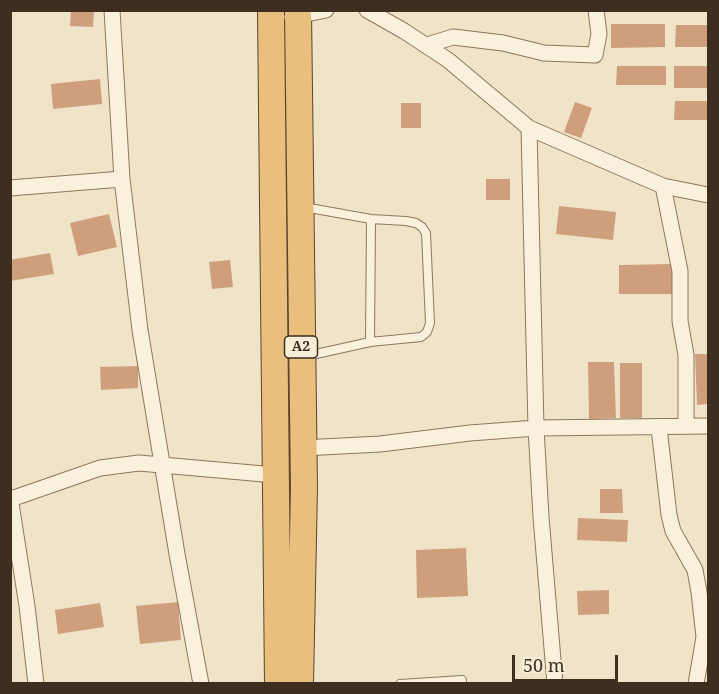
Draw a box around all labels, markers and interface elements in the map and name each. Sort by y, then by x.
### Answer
road number: A2 [284,336,318,358]
scale bar [515,643,622,681]
text: 50 m [523,653,565,677]

